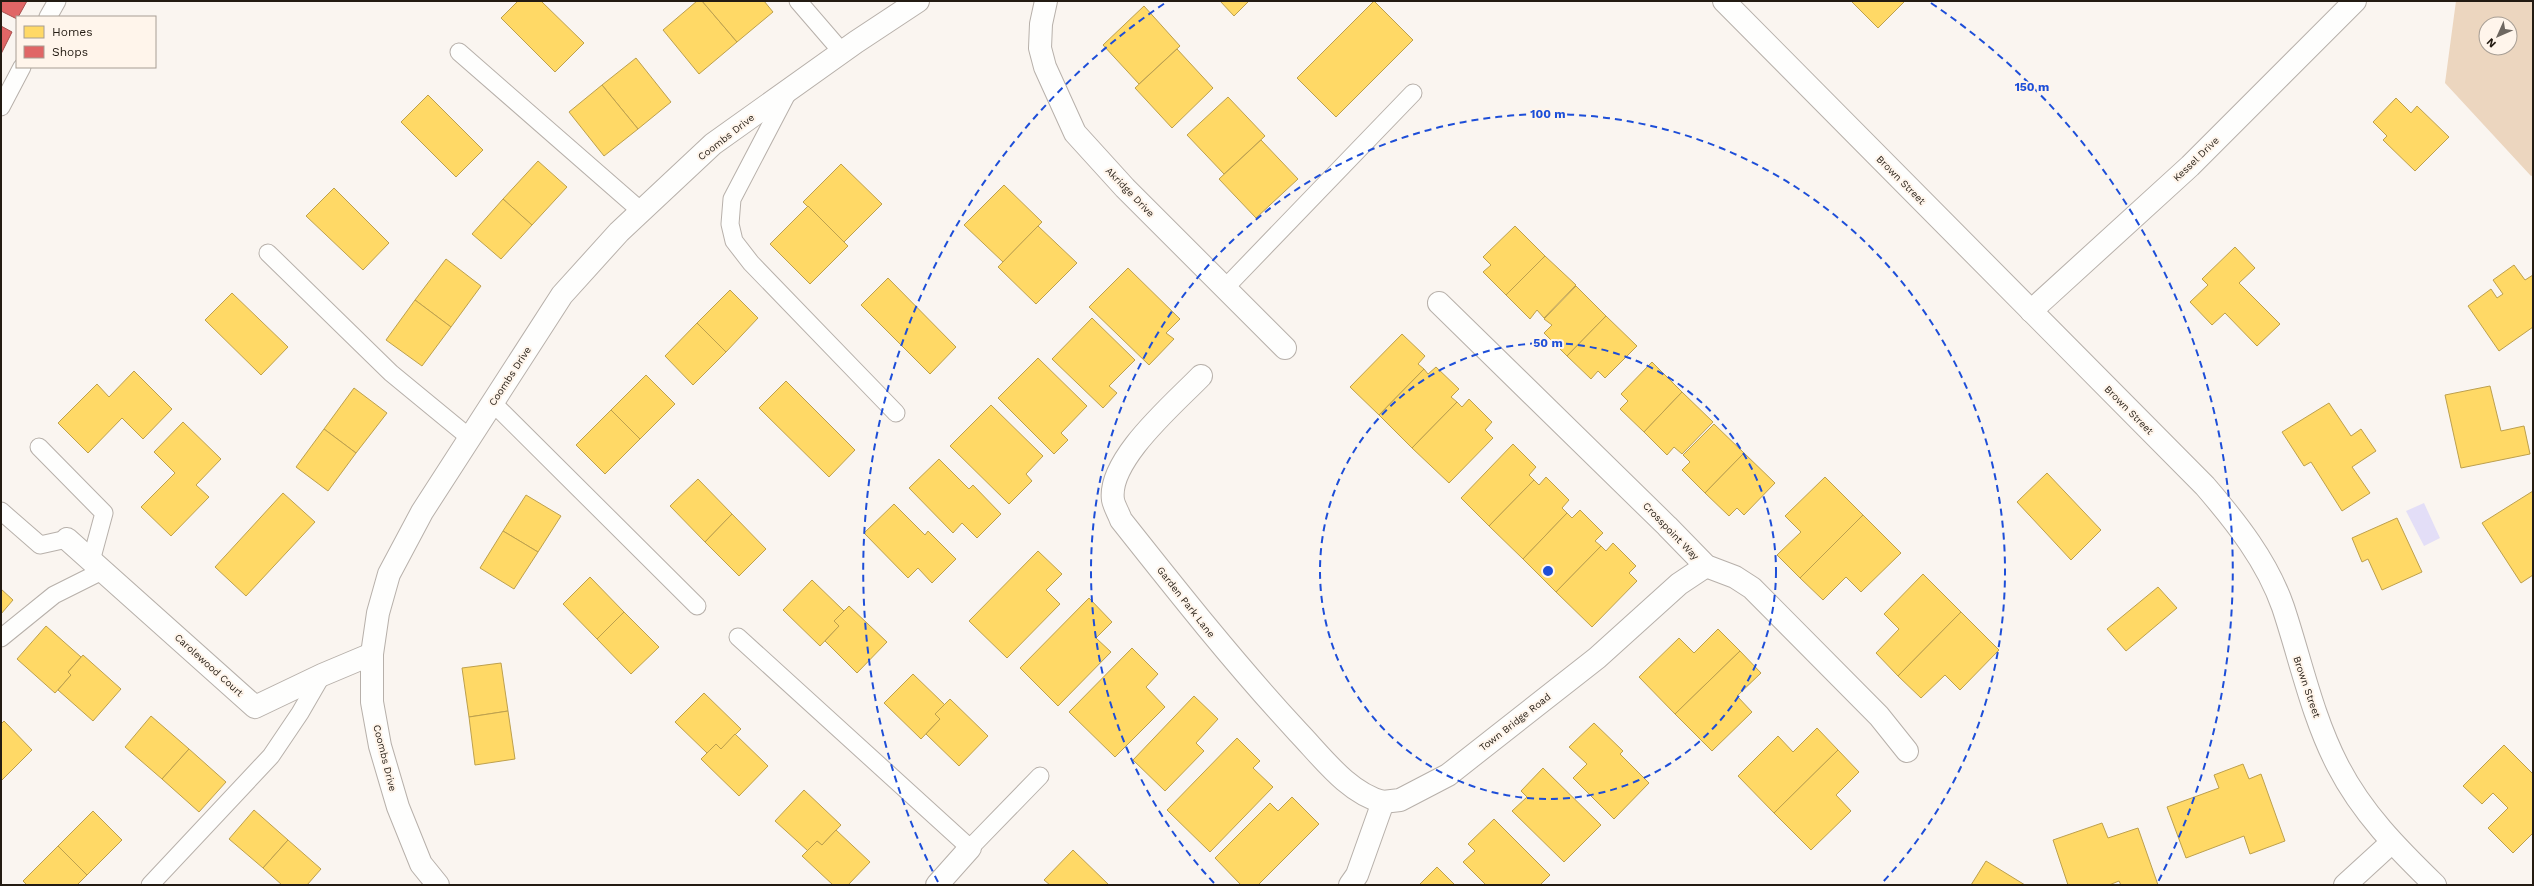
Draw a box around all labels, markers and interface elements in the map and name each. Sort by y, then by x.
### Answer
legend [16,16,156,68]
north arrow [2478,16,2518,56]
text: Homes [52,25,93,39]
text: N [2484,35,2499,50]
text: Shops [52,45,88,59]
text: 150 m [2015,80,2049,94]
text: 100 m [1530,107,1566,121]
street label: Coombs Drive [696,112,756,162]
street label: Kessel Drive [2171,134,2221,184]
street label: Brown Street [1874,153,1928,207]
street label: Akridge Drive [1104,165,1157,219]
text: 50 m [1533,336,1563,350]
street label: Coombs Drive [487,344,533,408]
street label: Brown Street [2102,383,2156,437]
street label: Crosspoint Way [1641,500,1702,563]
street label: Garden Park Lane [1155,564,1217,640]
centre of rings [1541,564,1555,578]
street label: Carolewood Court [173,631,246,699]
street label: Brown Street [2291,655,2323,720]
street label: Town Bridge Road [1477,691,1553,753]
street label: Coombs Drive [371,724,399,793]

